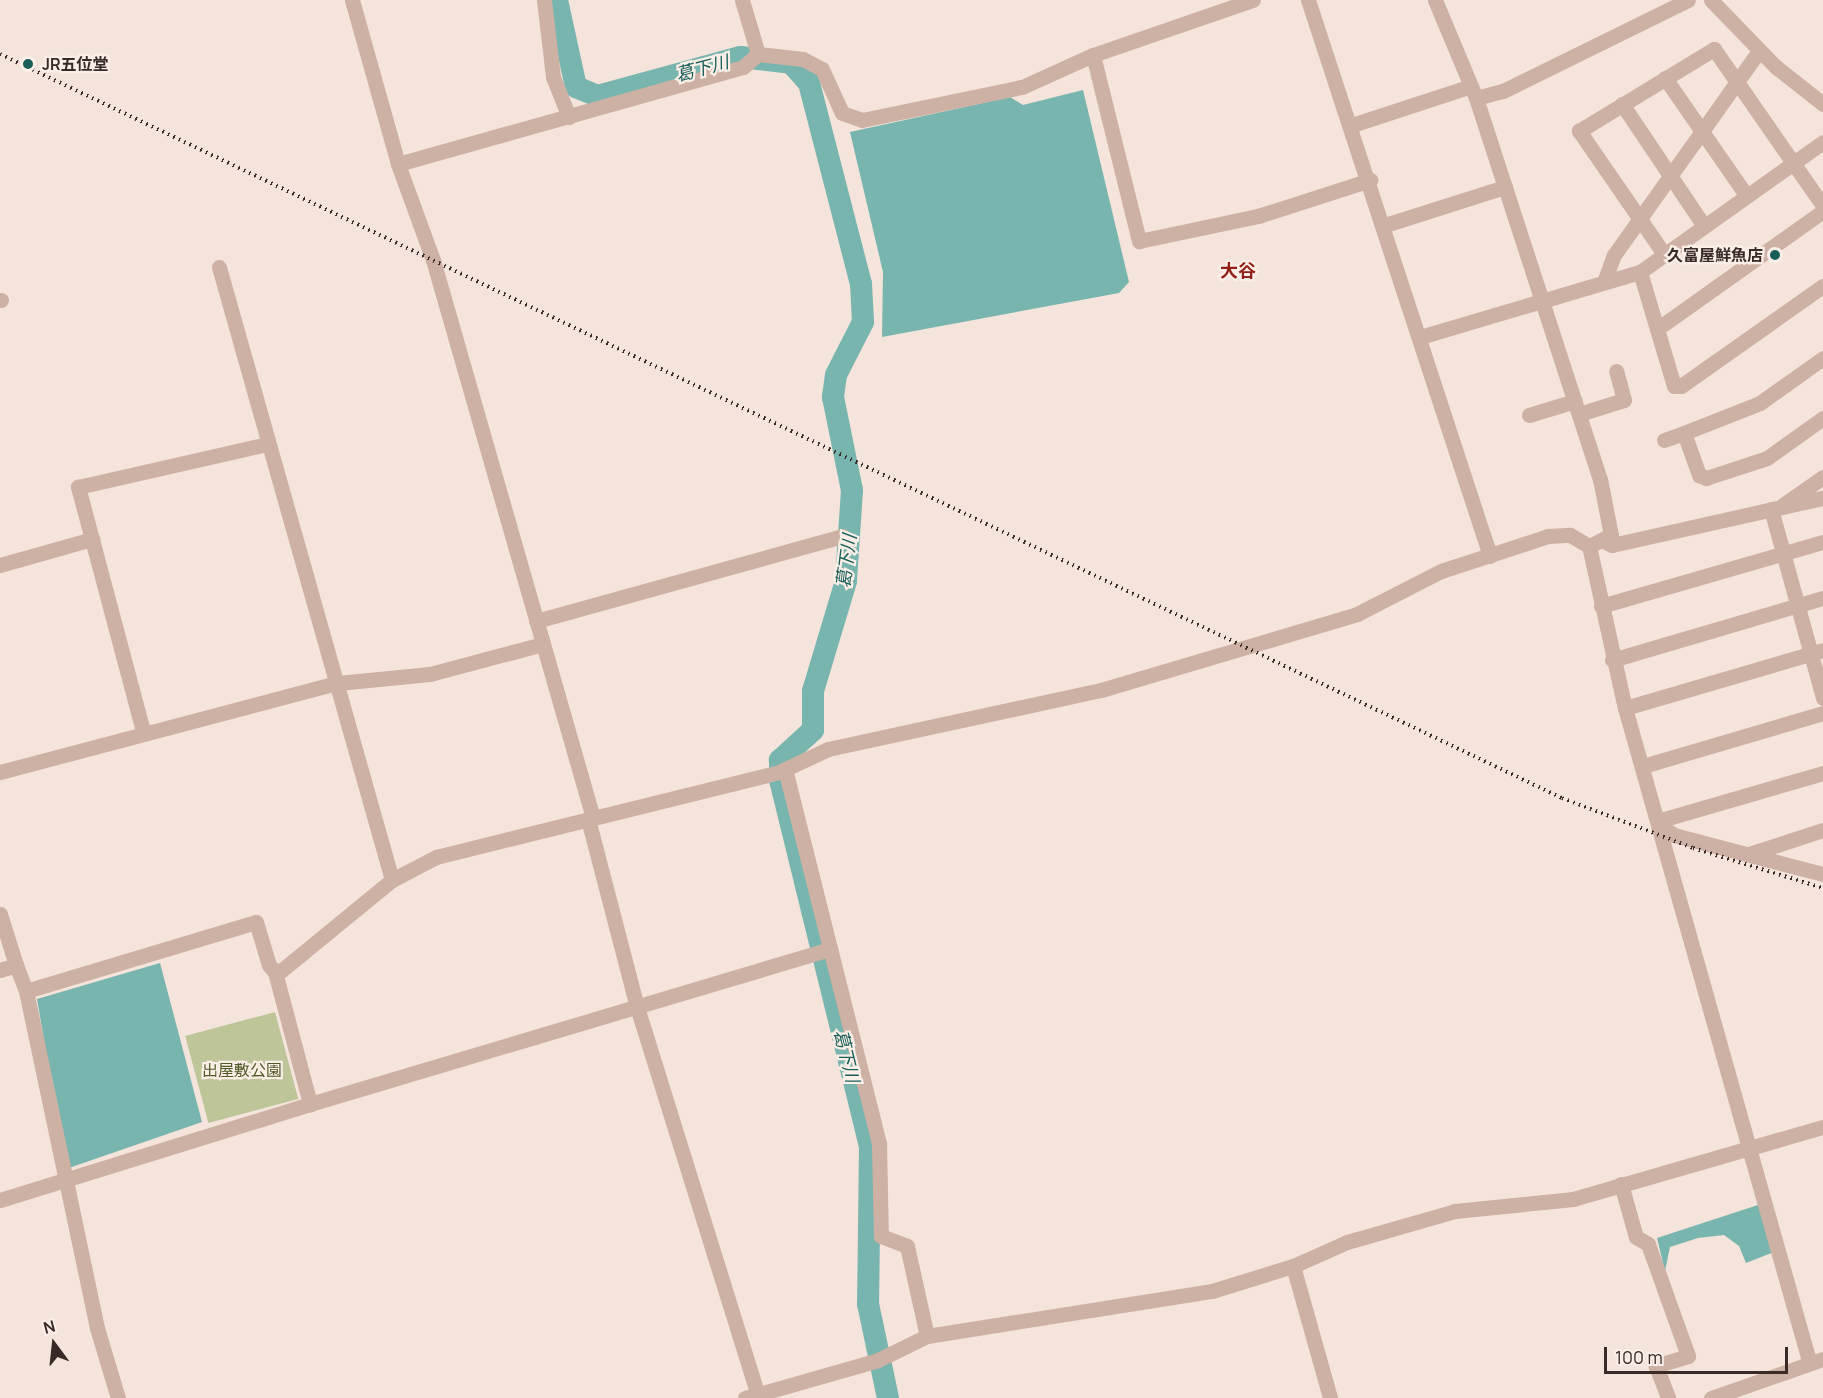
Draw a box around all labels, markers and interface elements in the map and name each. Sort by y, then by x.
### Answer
water label: 葛下川 [673,51,731,85]
place label: JR五位堂 [42,54,109,74]
marker: JR五位堂 [19,55,37,73]
place label: 久富屋鮮魚店 [1667,245,1763,265]
marker: 久富屋鮮魚店 [1768,248,1782,262]
district label: 大谷 [1220,259,1256,281]
water label: 葛下川 [832,533,860,589]
water label: 葛下川 [830,1027,864,1085]
park label: 出屋敷公園 [202,1060,282,1080]
north arrow [24,1314,84,1374]
text: N [41,1315,58,1339]
scale bar [1607,1335,1792,1373]
text: 100 m [1615,1345,1663,1369]

